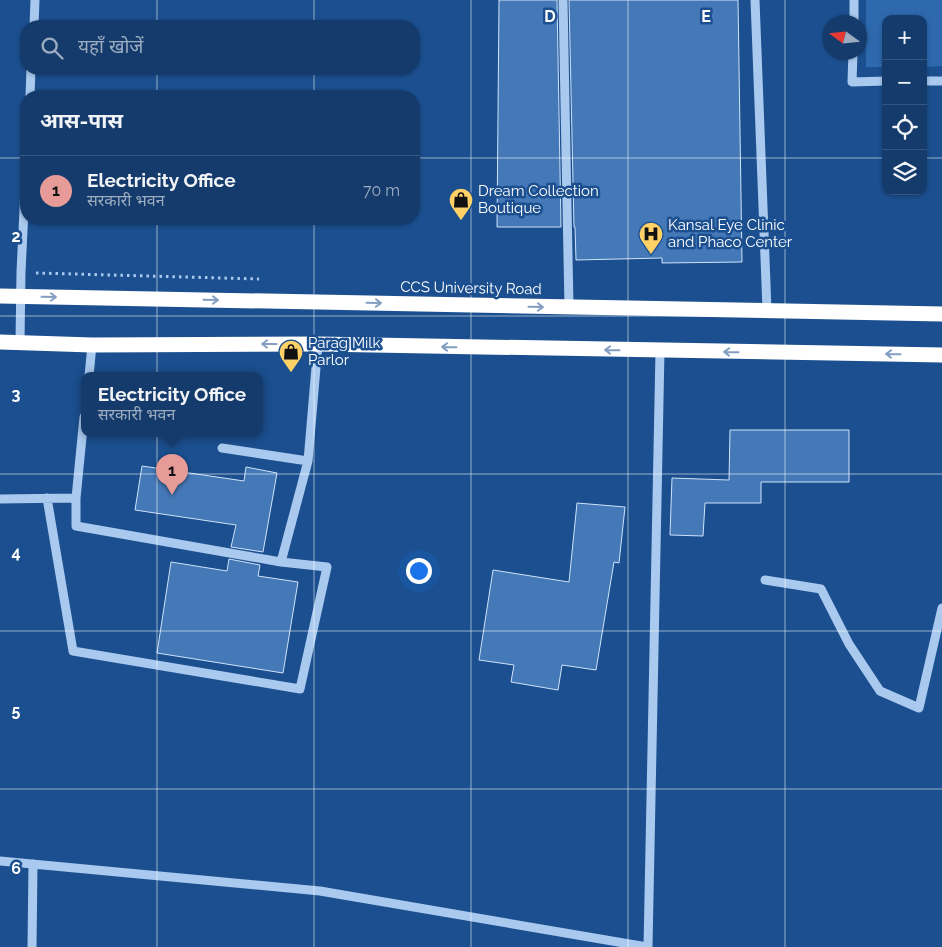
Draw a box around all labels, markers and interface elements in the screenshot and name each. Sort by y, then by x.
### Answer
text: D [544,7,556,26]
text: E [701,7,711,26]
north arrow [822,15,867,60]
map controls [882,15,927,195]
button: + [882,15,927,60]
search box [20,20,420,75]
icon: search [38,34,66,62]
text: यहाँ खोजें [78,35,143,57]
button: − [882,60,927,105]
button: locate [882,105,927,150]
text: आस-पास [40,108,123,133]
button: layers [882,150,927,195]
text: Electricity Office [87,169,236,191]
text: 1 [52,181,60,200]
text: 70 m [363,181,400,200]
place label: Dream Collection Boutique [478,182,599,217]
shop icon: Dream Collection Boutique [448,187,474,221]
text: सरकारी भवन [87,191,165,210]
place label: Kansal Eye Clinic and Phaco Center [668,216,793,251]
hospital icon: Kansal Eye Clinic and Phaco Center [638,221,664,255]
text: 2 [11,227,21,246]
street label: CCS University Road [400,278,542,298]
one-way arrow [40,292,56,301]
one-way arrow [202,295,219,305]
one-way arrow [365,298,381,308]
one-way arrow [528,302,544,311]
place label: Parag Milk Parlor [308,334,380,369]
one-way arrow [261,339,278,349]
shop icon: Parag Milk Parlor [278,339,304,373]
one-way arrow [441,342,458,352]
one-way arrow [604,345,620,355]
one-way arrow [723,347,740,357]
one-way arrow [886,349,902,359]
popup [81,372,263,437]
text: Electricity Office [98,383,246,405]
text: 3 [12,385,21,404]
text: सरकारी भवन [98,405,175,424]
pin: 1 [156,454,188,495]
text: 4 [11,543,21,562]
your location [406,558,432,584]
text: 5 [12,701,21,720]
text: 6 [11,859,21,878]

